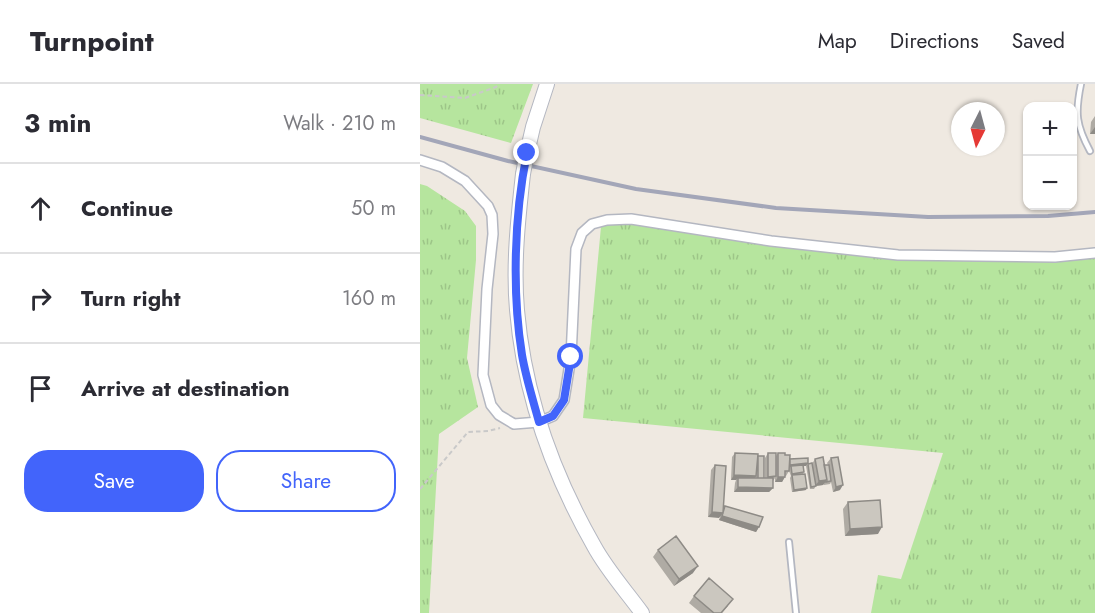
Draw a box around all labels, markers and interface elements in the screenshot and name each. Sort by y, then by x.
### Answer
text: Turnpoint [30,21,154,62]
text: Map [818,26,857,56]
text: Directions [890,26,979,56]
text: Saved [1012,26,1065,56]
north arrow [951,102,1005,156]
map controls [1023,102,1077,210]
button: + [1023,102,1077,156]
text: 3 min [24,104,91,142]
text: Walk · 210 m [283,109,396,138]
route end [513,139,539,165]
button: − [1023,156,1077,210]
icon: ahead [24,192,57,225]
text: Continue [81,192,173,224]
text: 50 m [351,194,396,223]
icon: right [24,282,57,315]
text: Turn right [81,282,181,314]
text: 160 m [342,284,396,313]
route start [557,343,583,369]
icon: arrive [24,372,57,405]
text: Arrive at destination [81,372,290,404]
button: Save [24,450,204,512]
button: Share [216,450,396,512]

